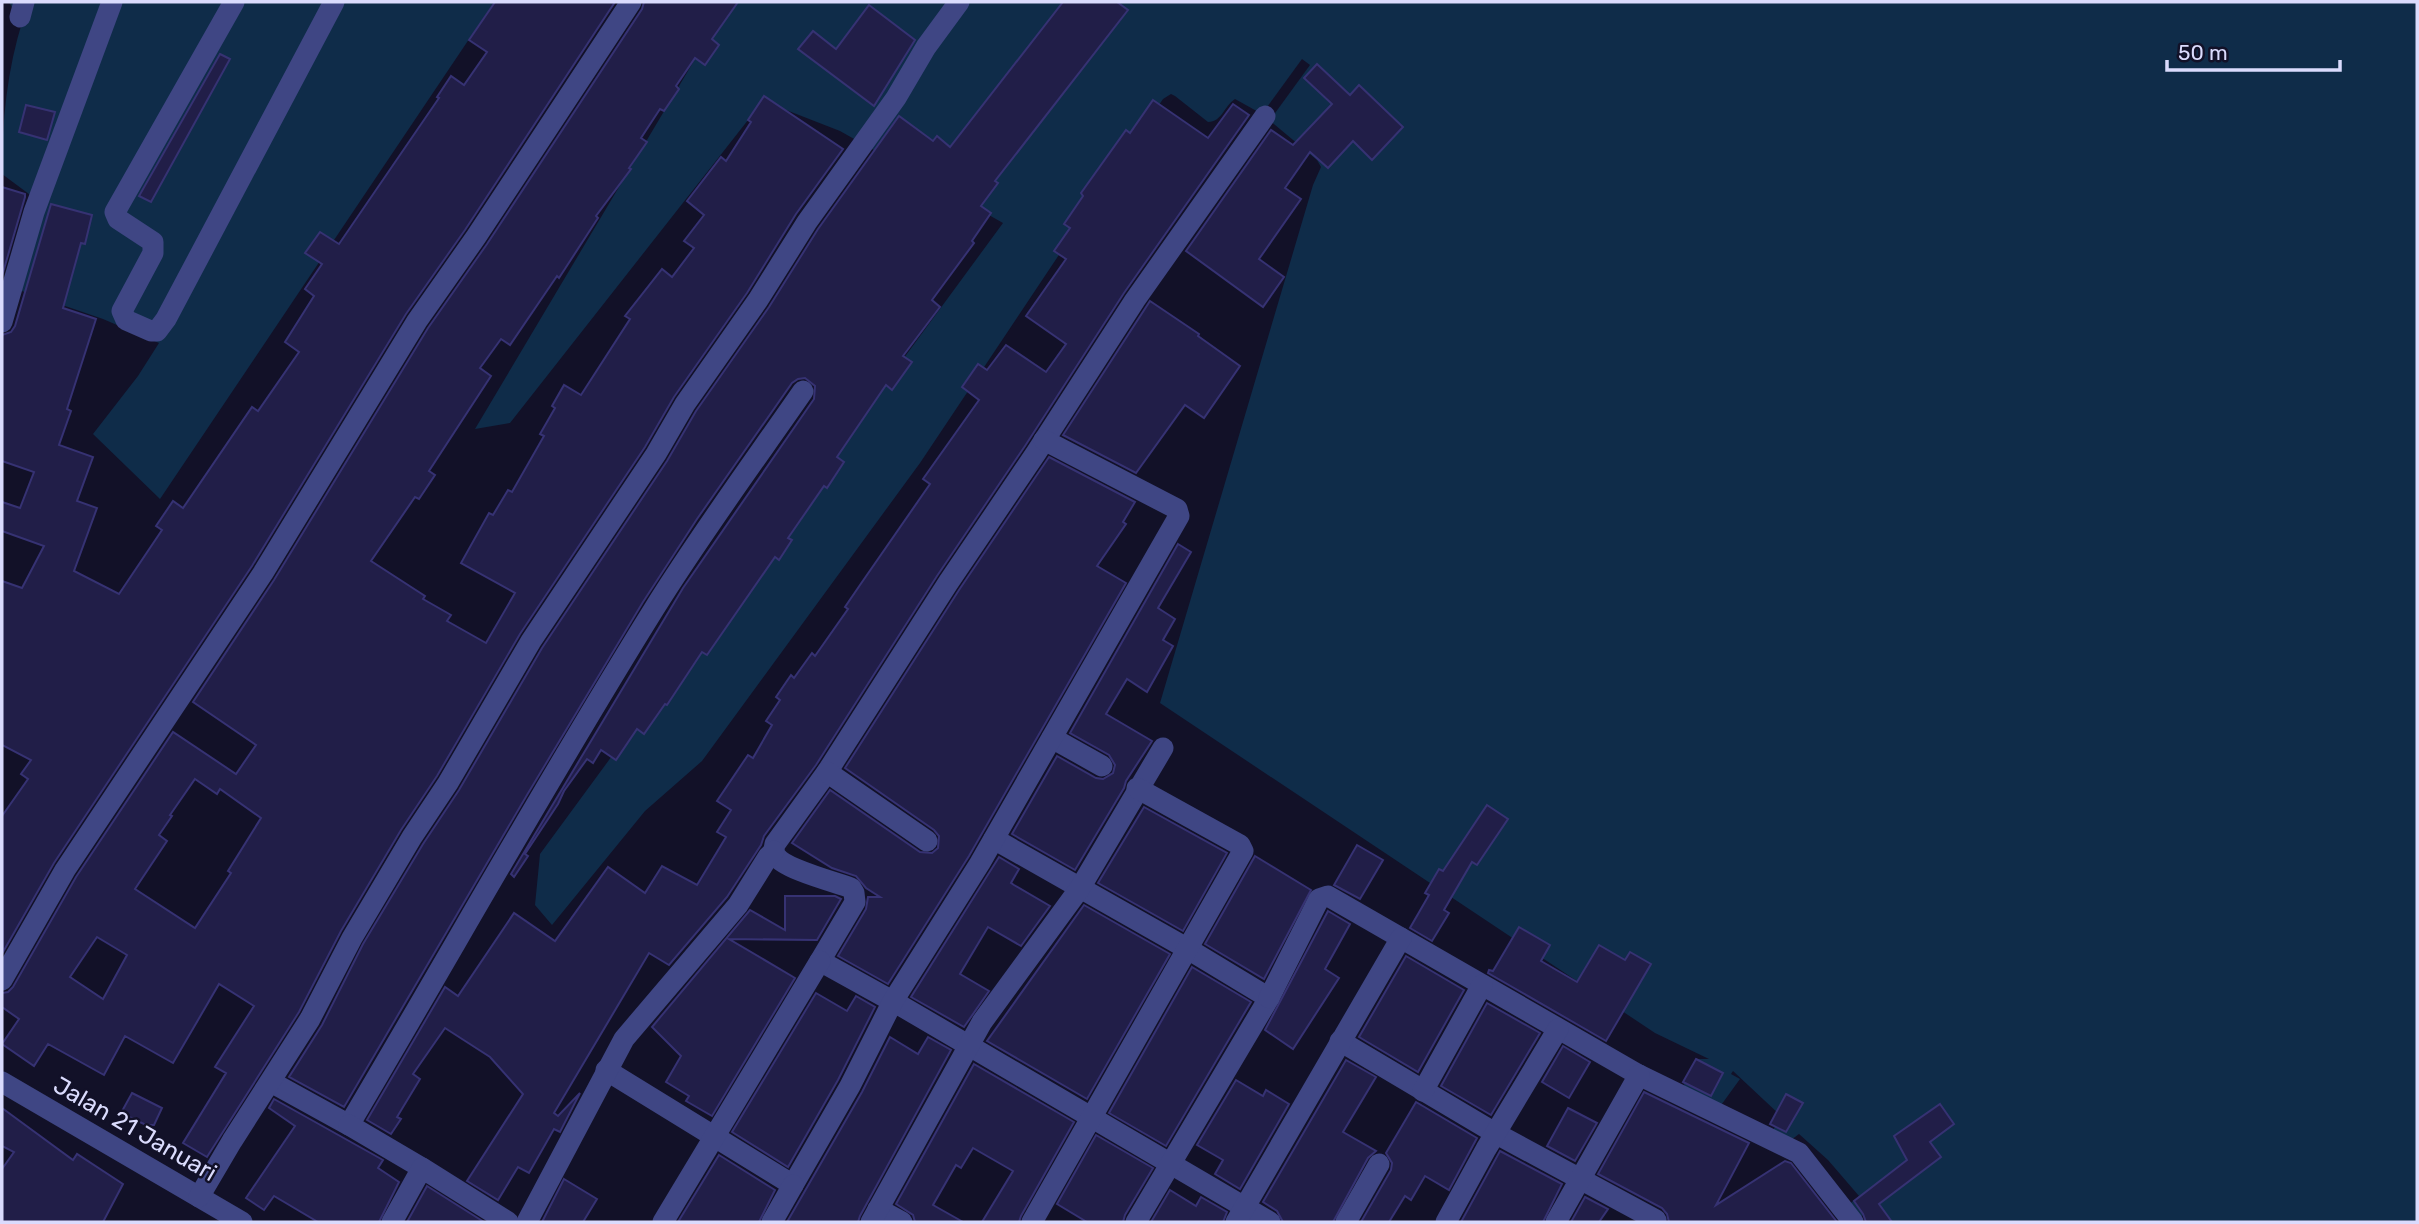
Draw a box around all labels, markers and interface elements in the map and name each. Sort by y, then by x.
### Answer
scale bar [2167,28,2340,72]
text: 50 m [2178,40,2228,65]
street label: Jalan 21 Januari [48,1071,222,1187]

